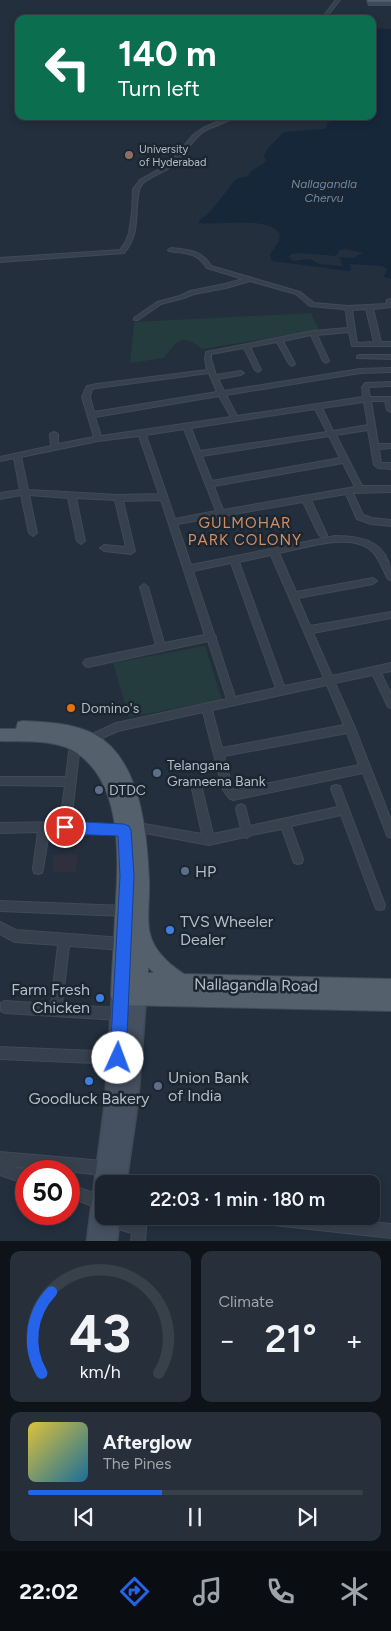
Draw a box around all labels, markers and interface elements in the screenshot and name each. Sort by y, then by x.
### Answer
text: 140 m [118,33,216,75]
icon: left [35,35,100,100]
text: Turn left [118,75,200,102]
place label: University of Hyderabad [139,143,206,169]
marker: University of Hyderabad [123,149,135,161]
water label: Nallagandla Chervu [291,177,357,205]
district label: GULMOHAR PARK COLONY [188,514,302,549]
place label: Domino's [81,700,139,717]
marker: Domino's [65,702,77,714]
place label: Telangana Grameena Bank [167,757,266,790]
marker: Telangana Grameena Bank [151,767,163,779]
place label: DTDC [109,782,146,799]
marker: DTDC [93,784,105,796]
pin [44,806,86,848]
icon: arrive [51,813,79,841]
place label: HP [195,862,216,881]
marker: HP [179,865,191,877]
place label: TVS Wheeler Dealer [180,912,274,949]
marker: TVS Wheeler Dealer [164,924,176,936]
street label: Nallagandla Road [194,974,318,996]
place label: Farm Fresh Chicken [11,980,90,1017]
marker: Farm Fresh Chicken [94,992,106,1004]
position arrow [91,1031,143,1083]
place label: Union Bank of India [168,1068,249,1105]
marker: Goodluck Bakery [83,1075,95,1087]
marker: Union Bank of India [152,1080,164,1092]
place label: Goodluck Bakery [29,1089,150,1108]
speed limit sign: 50 [15,1160,80,1225]
text: 22:03 · 1 min · 180 m [150,1188,325,1211]
text: Climate [219,1292,274,1311]
text: 43 [69,1303,131,1365]
text: 21° [265,1316,317,1362]
text: − [219,1323,236,1357]
text: + [346,1323,363,1357]
text: km/h [80,1361,121,1382]
text: Afterglow [103,1431,192,1454]
text: The Pines [103,1454,172,1473]
icon: previous [70,1503,98,1531]
icon: pause [181,1503,209,1531]
icon: next [293,1503,321,1531]
icon: directions [117,1574,152,1609]
icon: music [190,1574,225,1609]
icon: phone [263,1574,298,1609]
icon: climate [337,1574,372,1609]
text: 22:02 [19,1578,78,1605]

